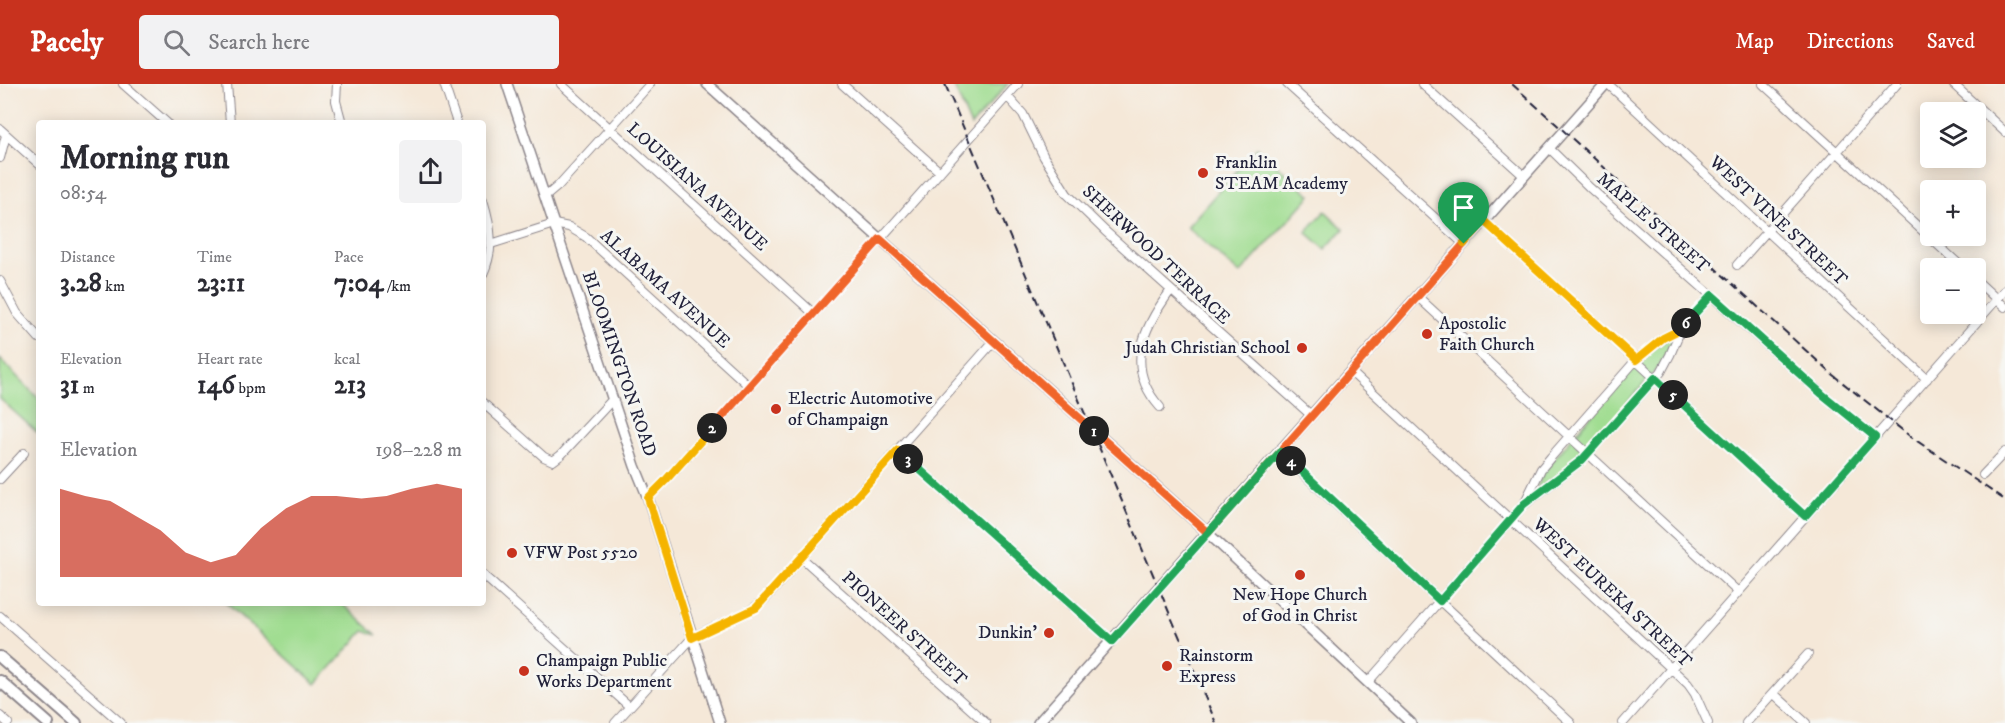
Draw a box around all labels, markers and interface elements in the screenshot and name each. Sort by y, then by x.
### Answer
search box [139,15,559,69]
text: Pacely [30,25,103,60]
icon: search [160,26,193,59]
text: Search here [208,29,310,56]
text: Map [1735,29,1774,55]
text: Directions [1807,29,1894,55]
text: Saved [1927,29,1975,55]
map controls [1920,102,1986,324]
button: layers [1920,102,1986,168]
street label: LOUISIANA AVENUE [622,118,772,256]
text: Morning run [60,138,229,179]
button: share [399,140,462,203]
street label: WEST VINE STREET [1704,151,1852,291]
place label: Franklin STEAM Academy [1215,152,1348,195]
marker: Franklin STEAM Academy [1196,166,1210,180]
street label: MAPLE STREET [1592,168,1714,278]
button: + [1920,180,1986,246]
text: 08:54 [60,181,106,206]
street label: SHERWOOD TERRACE [1078,181,1235,329]
pin [1438,182,1489,244]
icon: arrive [1447,191,1480,224]
street label: ALABAMA AVENUE [595,225,735,353]
text: Distance [60,247,115,267]
text: Time [197,247,232,267]
text: Pace [334,247,364,267]
button: − [1920,258,1986,324]
text: 3.28 [60,267,102,300]
text: 23:11 [197,267,245,300]
text: 7:04 [334,267,383,300]
street label: BLOOMINGTON ROAD [577,268,661,460]
text: km [102,276,125,296]
text: /km [383,276,411,296]
pin: 6 [1671,308,1701,338]
place label: Apostolic Faith Church [1439,313,1535,356]
text: 6 [1682,313,1690,333]
marker: Apostolic Faith Church [1420,327,1434,341]
place label: Judah Christian School [1123,337,1291,359]
marker: Judah Christian School [1295,341,1309,355]
text: Elevation [60,349,122,369]
text: Heart rate [197,349,263,369]
text: kcal [334,349,360,369]
text: 31 [60,369,79,402]
text: 146 [197,369,235,402]
text: 213 [334,369,366,402]
text: m [79,378,95,398]
text: bpm [235,378,266,398]
pin: 5 [1658,380,1688,410]
text: 5 [1669,385,1677,405]
place label: Electric Automotive of Champaign [788,388,933,431]
marker: Electric Automotive of Champaign [769,402,783,416]
pin: 2 [697,413,727,443]
pin: 1 [1079,416,1109,446]
text: 2 [708,418,716,438]
text: 1 [1091,421,1097,441]
text: Elevation [60,438,137,463]
text: 198–228 m [375,438,462,463]
pin: 3 [893,444,923,474]
pin: 4 [1276,446,1306,476]
text: 3 [905,449,911,469]
text: 4 [1286,451,1296,471]
street label: WEST EUREKA STREET [1527,513,1696,673]
place label: VFW Post 5520 [523,542,638,564]
marker: VFW Post 5520 [505,546,519,560]
street label: PIONEER STREET [837,567,971,691]
marker: New Hope Church of God in Christ [1293,568,1307,582]
place label: New Hope Church of God in Christ [1233,584,1368,627]
place label: Dunkin' [978,622,1037,644]
marker: Dunkin' [1042,626,1056,640]
place label: Rainstorm Express [1179,645,1253,688]
place label: Champaign Public Works Department [535,650,672,693]
marker: Rainstorm Express [1160,659,1174,673]
marker: Champaign Public Works Department [517,664,531,678]

